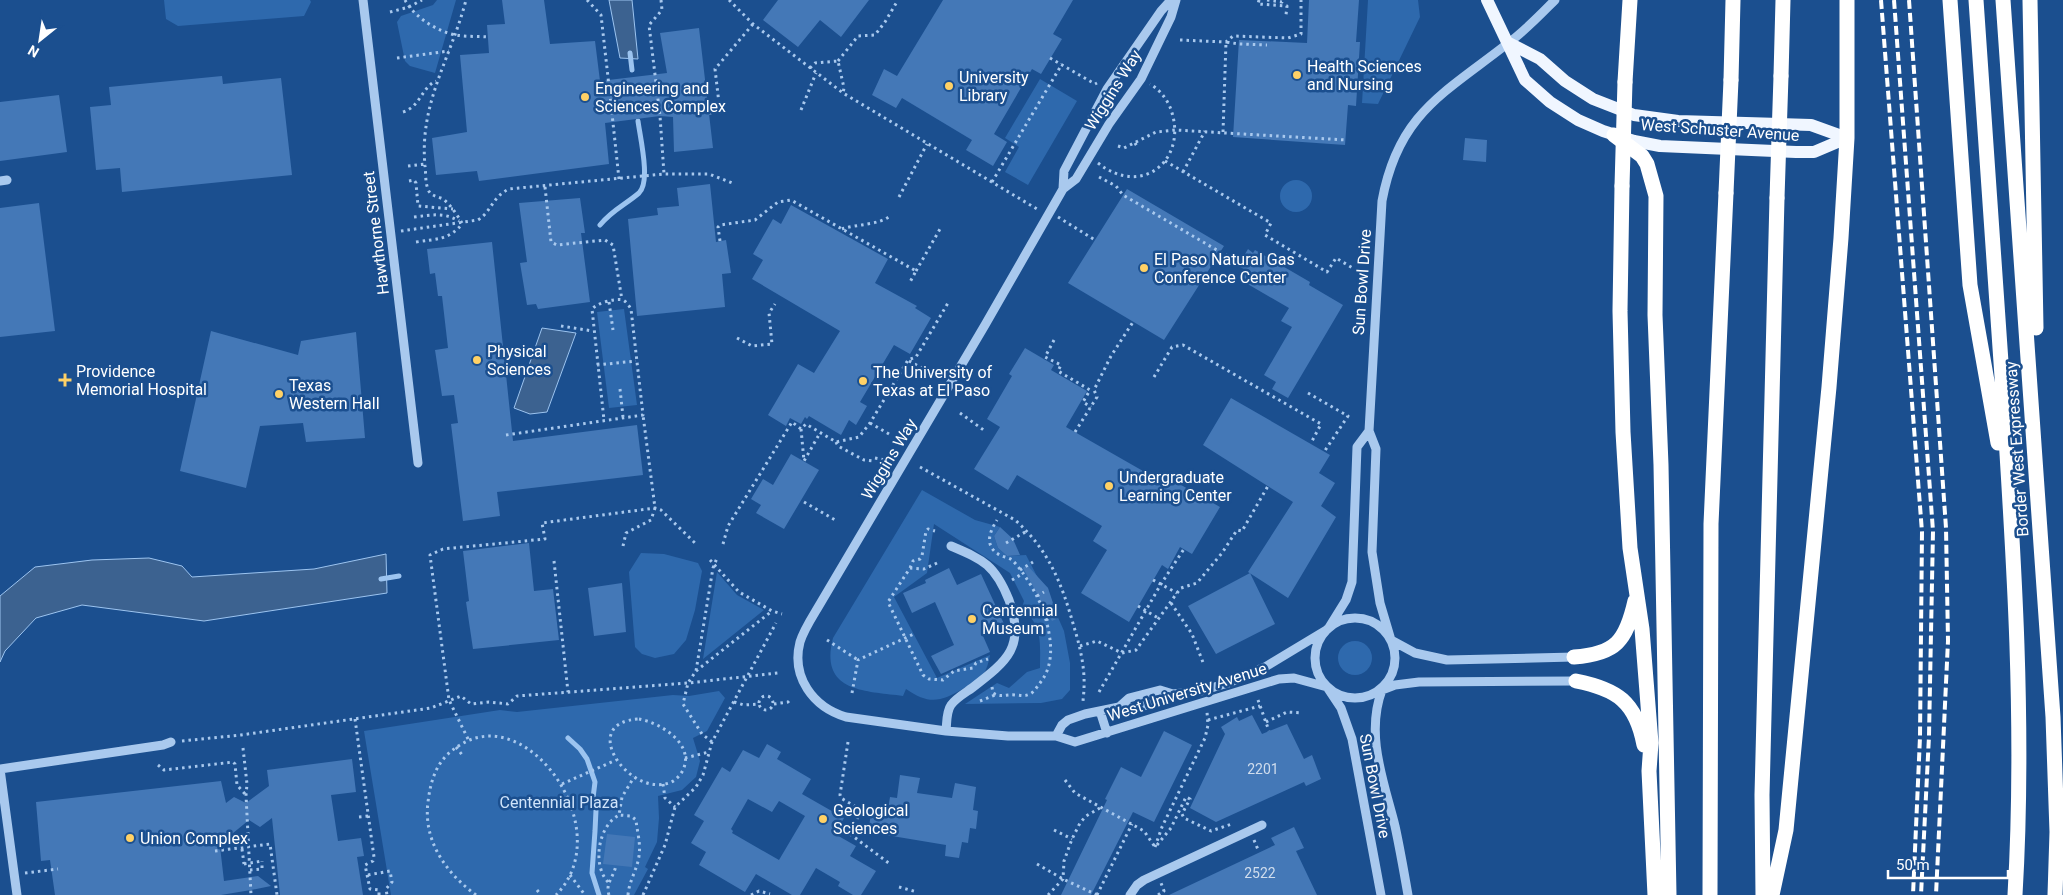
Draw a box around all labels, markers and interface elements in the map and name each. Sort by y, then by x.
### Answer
north arrow [15,15,65,65]
text: N [25,42,42,61]
street label: Wiggins Way [1081,46,1145,134]
place label: Health Sciences and Nursing [1307,57,1422,94]
place label: University Library [959,68,1029,105]
marker: Health Sciences and Nursing [1291,69,1303,81]
place label: Engineering and Sciences Complex [595,79,726,116]
marker: University Library [943,80,955,92]
marker: Engineering and Sciences Complex [579,91,591,103]
street label: West Schuster Avenue [1640,115,1800,145]
street label: Hawthorne Street [359,170,393,296]
street label: Sun Bowl Drive [1349,228,1375,336]
place label: El Paso Natural Gas Conference Center [1154,250,1295,287]
marker: El Paso Natural Gas Conference Center [1138,262,1150,274]
place label: Physical Sciences [487,342,551,379]
marker: Physical Sciences [471,354,483,366]
street label: Border West Expressway [2001,360,2033,537]
place label: Providence Memorial Hospital [76,362,207,399]
place label: The University of Texas at El Paso [873,363,993,400]
marker: Providence Memorial Hospital [58,373,72,387]
marker: The University of Texas at El Paso [857,375,869,387]
place label: Texas Western Hall [289,376,380,413]
marker: Texas Western Hall [273,388,285,400]
street label: Wiggins Way [857,415,921,503]
place label: Undergraduate Learning Center [1119,468,1232,505]
marker: Undergraduate Learning Center [1103,480,1115,492]
place label: Centennial Museum [982,601,1058,638]
marker: Centennial Museum [966,613,978,625]
street label: West University Avenue [1105,659,1269,725]
street label: Sun Bowl Drive [1356,732,1394,840]
house number: 2201 [1247,761,1279,777]
park label: Centennial Plaza [500,793,618,812]
place label: Geological Sciences [833,801,908,838]
marker: Geological Sciences [817,813,829,825]
place label: Union Complex [140,829,248,848]
marker: Union Complex [124,832,136,844]
scale bar [1888,848,2008,880]
text: 50 m [1896,856,1930,874]
house number: 2522 [1244,865,1276,881]

